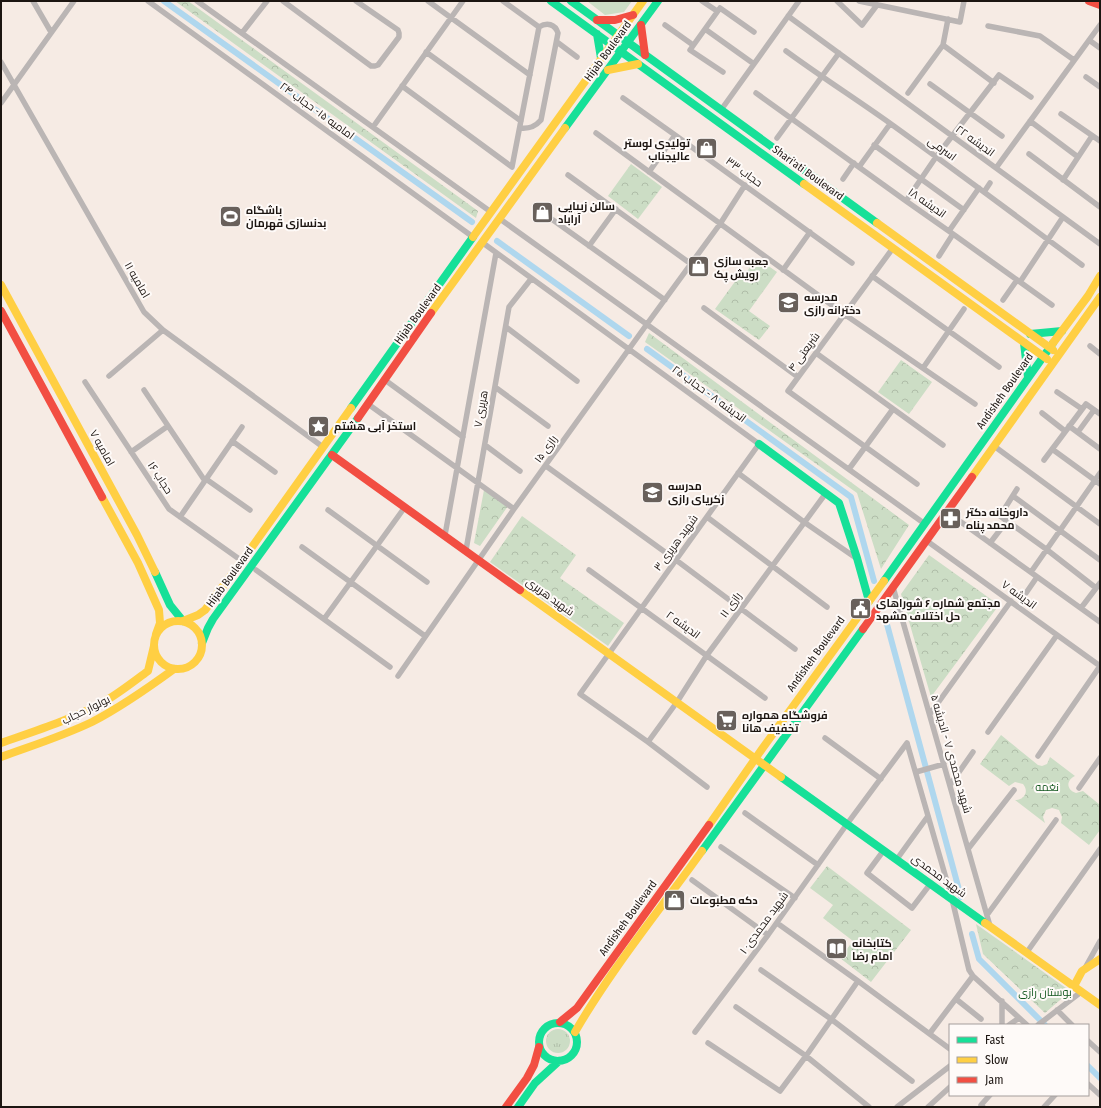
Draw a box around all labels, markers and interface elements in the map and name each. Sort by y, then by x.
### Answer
street label: Hijab Boulevard [582,18,634,84]
street label: امامیه ۱۵- حجاب ۲۴ [277,80,357,142]
street label: اندیشه ۲۲ [953,123,997,159]
street label: اسرمی [925,134,959,164]
shop icon: تولیدی لوستر عالیجناب [693,136,719,162]
place label: تولیدی لوستر عالیجناب [623,137,691,163]
street label: Shari'ati Boulevard [770,143,846,203]
street label: حجاب ۳۳ [723,154,765,190]
street label: اندیشه ۱۸ [905,185,949,221]
shop icon: سالن زیبایی آراباد [530,199,556,225]
place label: سالن زیبایی آراباد [558,200,615,226]
sports icon: باشگاه بدنسازی قهرمان [218,203,244,229]
place label: باشگاه بدنسازی قهرمان [246,204,326,231]
shop icon: جعبه سازی رویش پک [685,254,711,280]
place label: جعبه سازی رویش پک [714,255,768,283]
street label: امامیه ۱۱ [122,260,152,300]
street label: Hijab Boulevard [392,281,444,347]
school or university icon: مدرسه دخترانه رازی [776,290,802,316]
place label: مدرسه دخترانه رازی [804,291,861,317]
street label: شریعتی ۴ [786,330,822,374]
street label: Andisheh Boulevard [974,350,1036,432]
street label: اندیشه ۸ - حجاب ۲۵ [669,363,749,425]
street label: هریری ۷ [471,389,491,429]
place icon: استخر آبی هشتم [306,413,332,439]
place label: استخر آبی هشتم [334,420,416,434]
street label: امامیه ۷ [87,428,117,468]
street label: رازی ۱۵ [532,433,560,465]
street label: حجاب ۱۶ [145,459,175,497]
school or university icon: مدرسه زکریای رازی [639,479,665,505]
place label: مدرسه زکریای رازی [668,480,724,506]
pharmacy icon: داروخانه دکتر محمد پناه [938,505,964,531]
place label: داروخانه دکتر محمد پناه [965,506,1028,534]
street label: شهید هریری ۳ [651,512,701,574]
street label: Hijab Boulevard [204,544,256,610]
street label: شهید هریری [523,575,577,619]
street label: اندیشه ۷ [999,578,1039,612]
street label: رازی ۱۱ [718,590,745,620]
public building icon: مجتمع شماره ۶ شوراهای حل اختلاف مشهد [848,596,874,622]
place label: مجتمع شماره ۶ شوراهای حل اختلاف مشهد [876,597,1001,624]
street label: اندیشه ۲ [663,608,703,642]
street label: Andisheh Boulevard [784,614,848,694]
street label: بولوار حجاب [60,693,112,727]
street label: شهید محمدی ۷ - اندیشه ۵ [928,693,974,815]
supermarket icon: فروشگاه همواره تخفیف هانا [713,708,739,734]
place label: فروشگاه همواره تخفیف هانا [742,709,828,735]
park label: نغمه [1035,781,1059,794]
street label: شهید محمدی [909,852,969,900]
street label: Andisheh Boulevard [596,878,660,958]
shop icon: دکه مطبوعات [662,887,688,913]
street label: شهید محمدی۰ ۱ [737,889,791,957]
place label: دکه مطبوعات [690,894,758,908]
library icon: کتابخانه امام رضا [824,936,850,962]
place label: کتابخانه امام رضا [852,937,893,964]
park label: بوستان رازی [1018,986,1072,999]
legend [949,1024,1089,1096]
text: Fast [985,1033,1004,1047]
text: Slow [985,1053,1008,1067]
text: Jam [985,1073,1003,1087]

